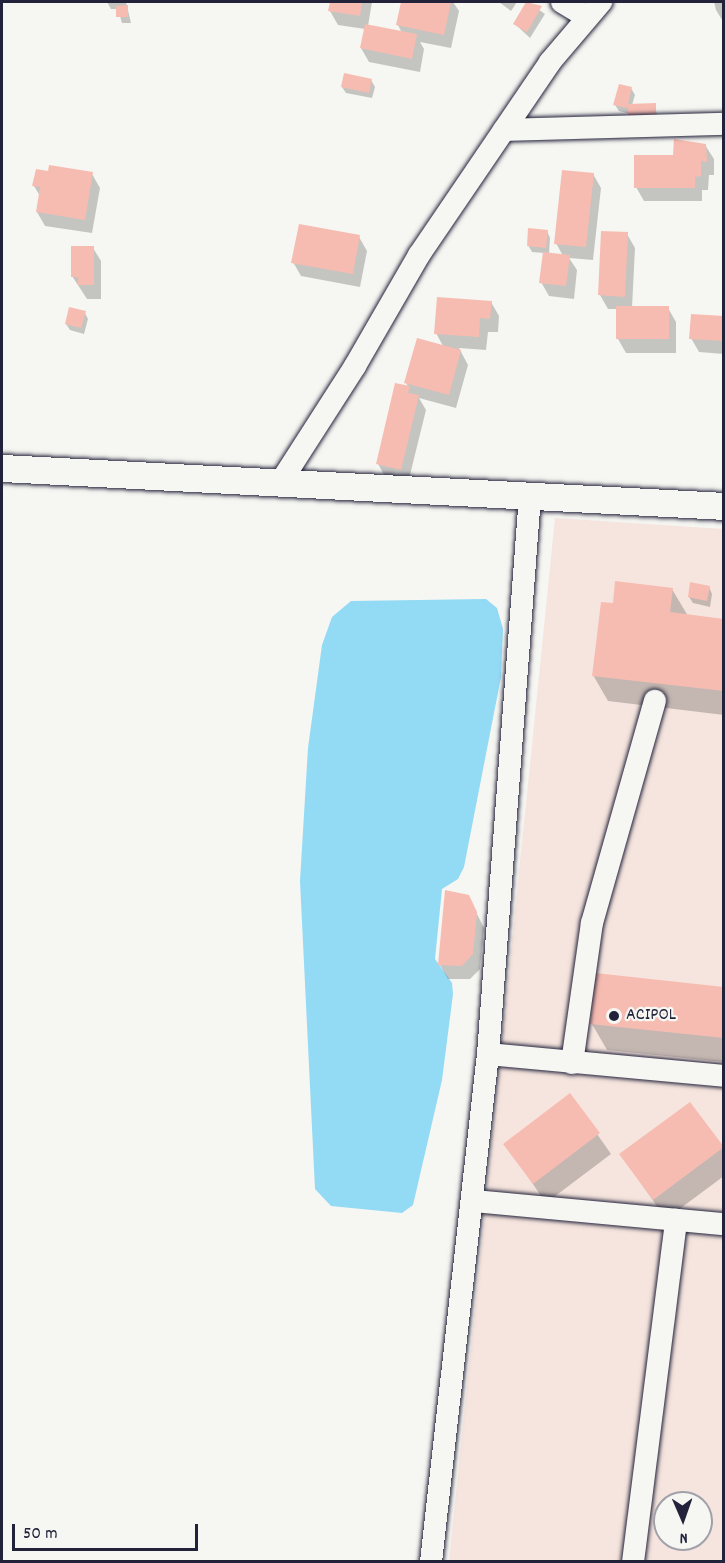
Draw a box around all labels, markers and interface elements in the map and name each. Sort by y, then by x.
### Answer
place label: ACIPOL [626,1005,676,1027]
marker: ACIPOL [607,1009,621,1023]
north arrow [653,1491,713,1551]
scale bar [15,1512,201,1550]
text: 50 m [23,1522,58,1547]
text: N [679,1526,688,1549]

